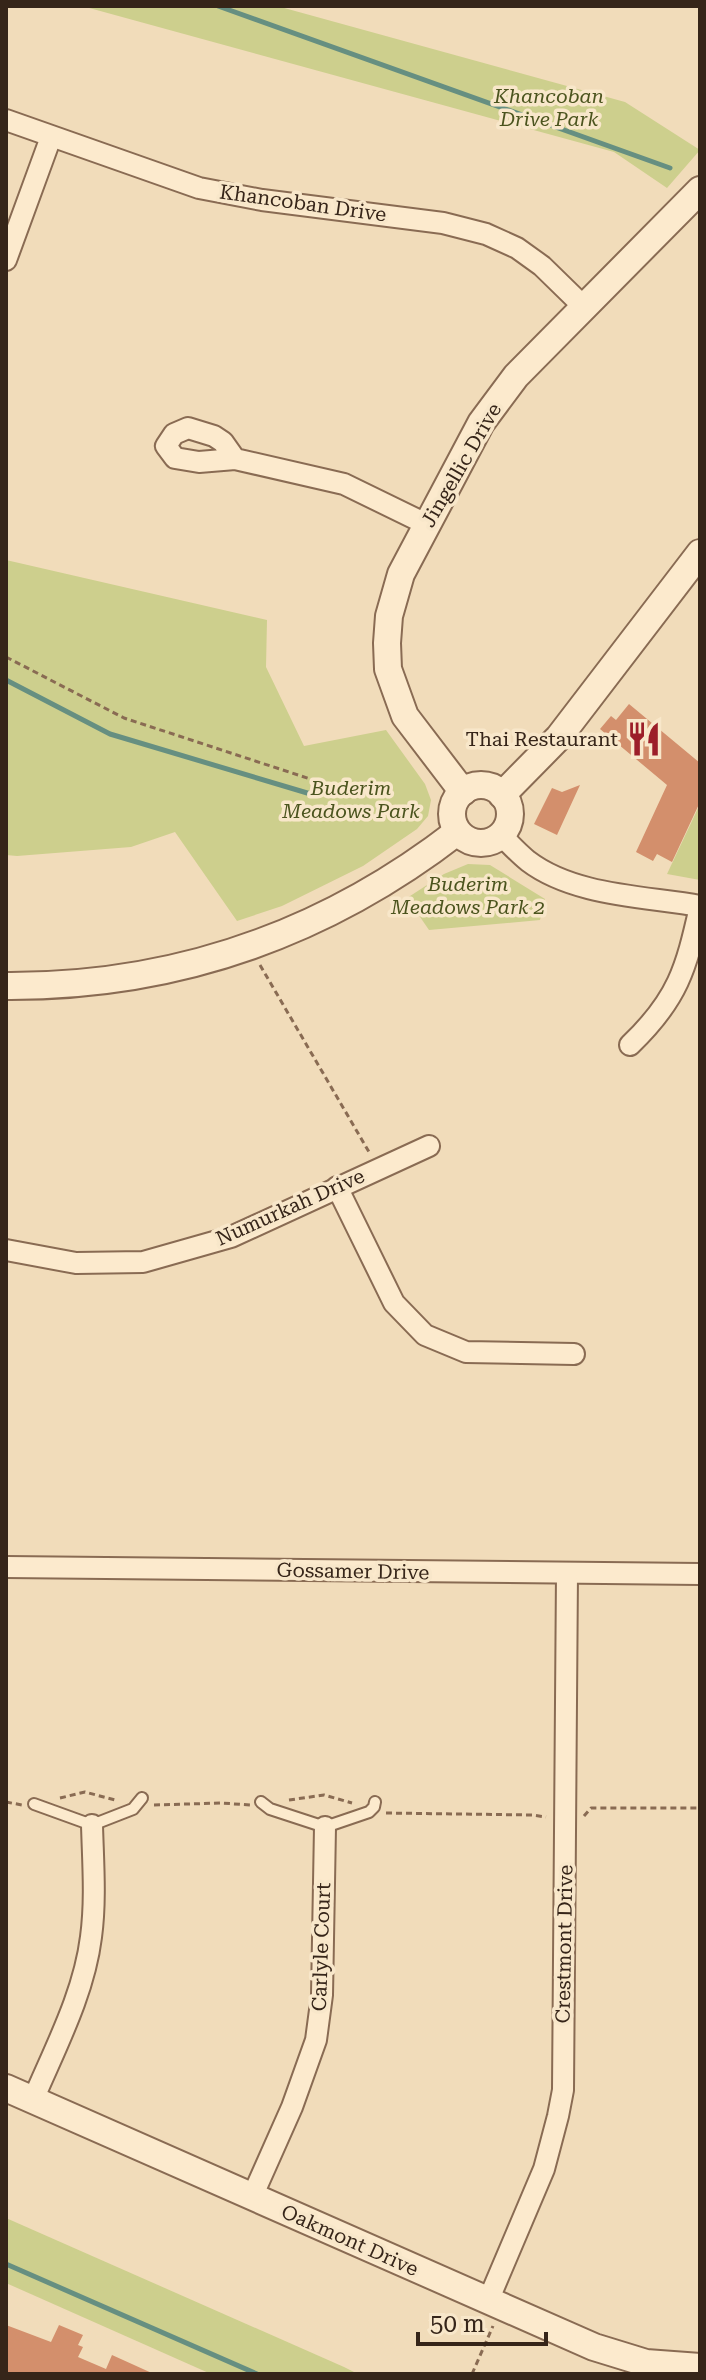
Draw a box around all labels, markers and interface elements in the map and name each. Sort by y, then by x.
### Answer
park label: Khancoban Drive Park [493,84,604,131]
street label: Khancoban Drive [218,179,388,227]
street label: Jingellic Drive [416,399,506,531]
restaurant icon: Thai Restaurant [625,720,663,758]
place label: Thai Restaurant [466,727,619,751]
park label: Buderim Meadows Park [281,776,420,823]
park label: Buderim Meadows Park 2 [390,872,545,919]
street label: Numurkah Drive [212,1163,368,1251]
street label: Gossamer Drive [276,1558,430,1584]
street label: Crestmont Drive [551,1865,577,2023]
street label: Carlyle Court [307,1882,335,2012]
street label: Oakmont Drive [278,2199,422,2281]
scale bar [418,2296,546,2346]
text: 50 m [430,2310,485,2338]

